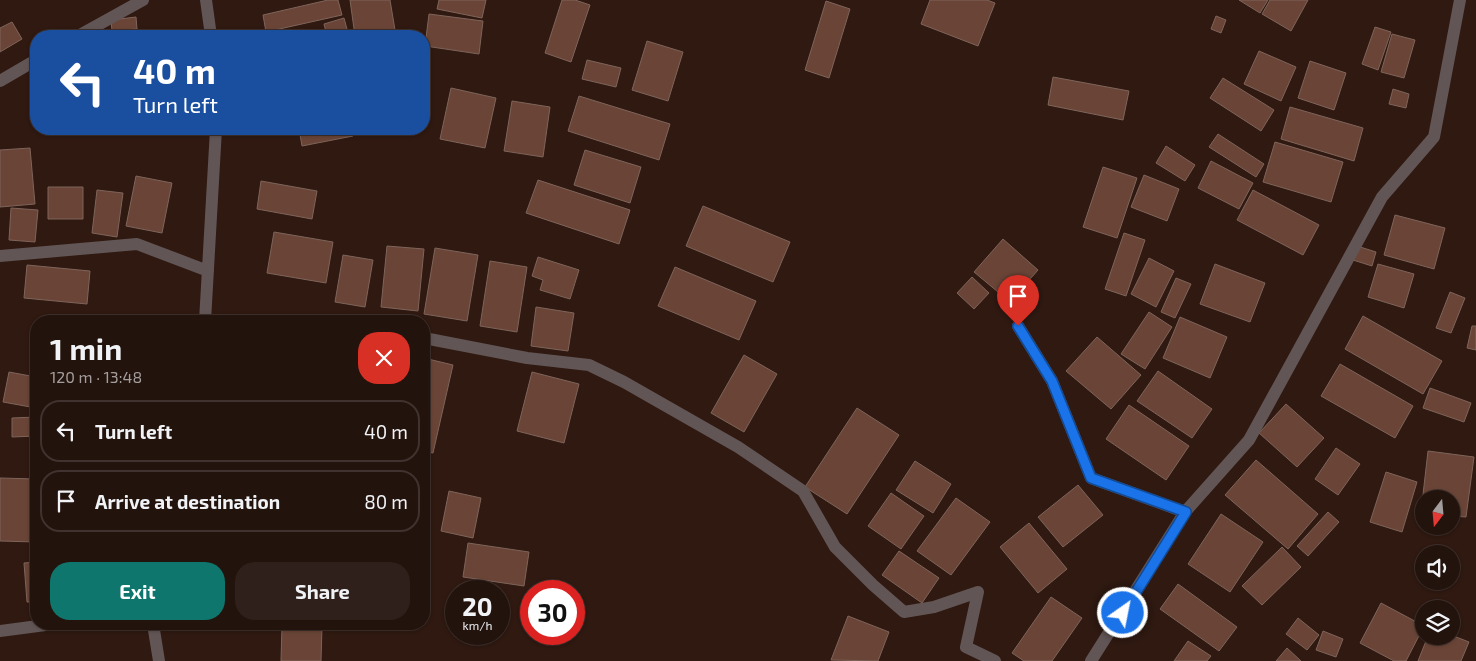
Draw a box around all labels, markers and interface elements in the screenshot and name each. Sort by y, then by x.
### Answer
text: 40 m [133,49,216,91]
icon: left [50,50,115,115]
text: Turn left [133,91,218,117]
pin [997,275,1039,326]
icon: arrive [1004,282,1032,310]
text: 1 min [50,330,122,366]
button: close [358,332,410,384]
text: 120 m · 13:48 [50,367,142,386]
icon: left [52,417,80,445]
text: Turn left [95,420,172,443]
text: 40 m [364,420,408,443]
icon: arrive [52,487,80,515]
text: Arrive at destination [95,490,280,513]
text: 80 m [364,490,408,513]
north arrow [1415,490,1460,535]
map controls [1415,490,1460,645]
button: sound [1415,545,1460,590]
button: Exit [50,562,225,620]
button: Share [235,562,410,620]
speed limit sign: 30 [520,580,585,645]
position arrow [1096,586,1148,638]
text: 20 [462,591,493,621]
button: layers [1415,600,1460,645]
text: km/h [463,618,492,632]

